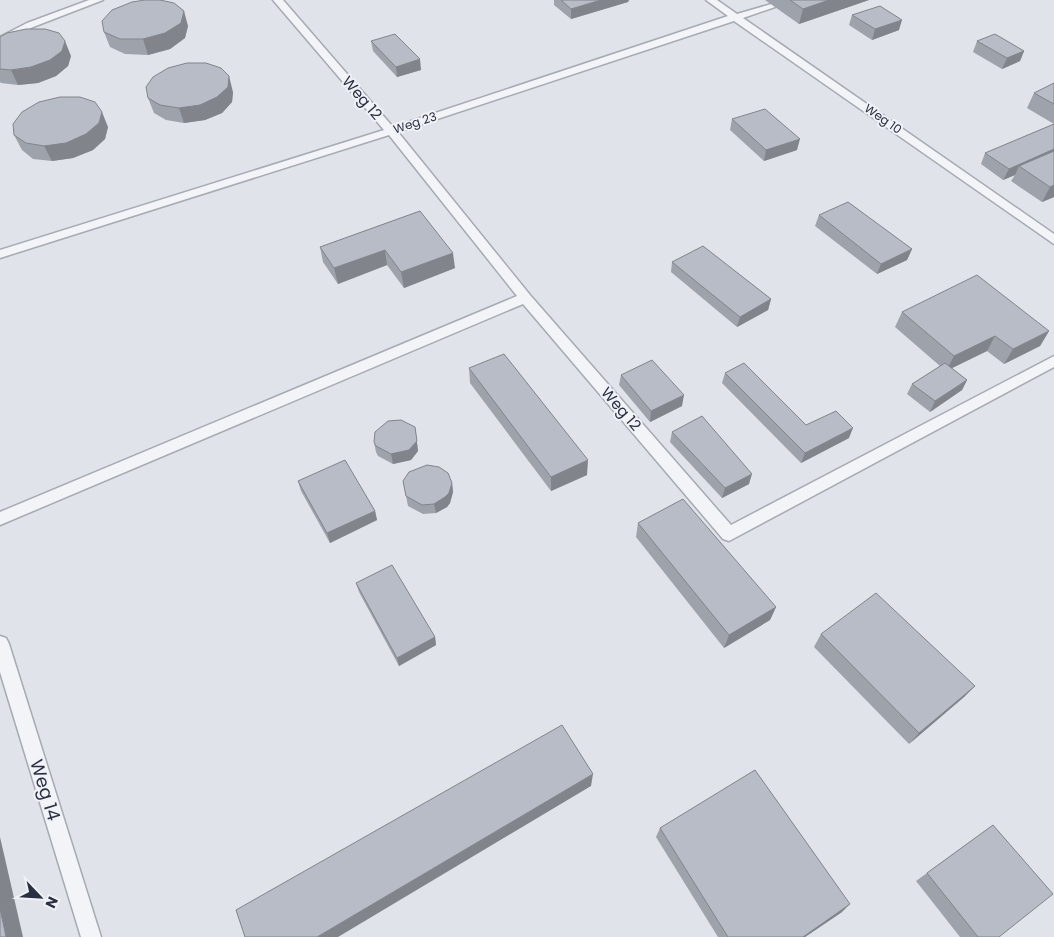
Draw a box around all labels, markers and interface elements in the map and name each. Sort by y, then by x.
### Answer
street label: Weg 12 [338,71,387,124]
street label: Weg 10 [861,100,905,138]
street label: Weg 23 [391,108,439,137]
street label: Weg 12 [597,382,646,435]
street label: Weg 14 [24,756,67,824]
north arrow [15,872,65,922]
text: N [40,893,63,911]

